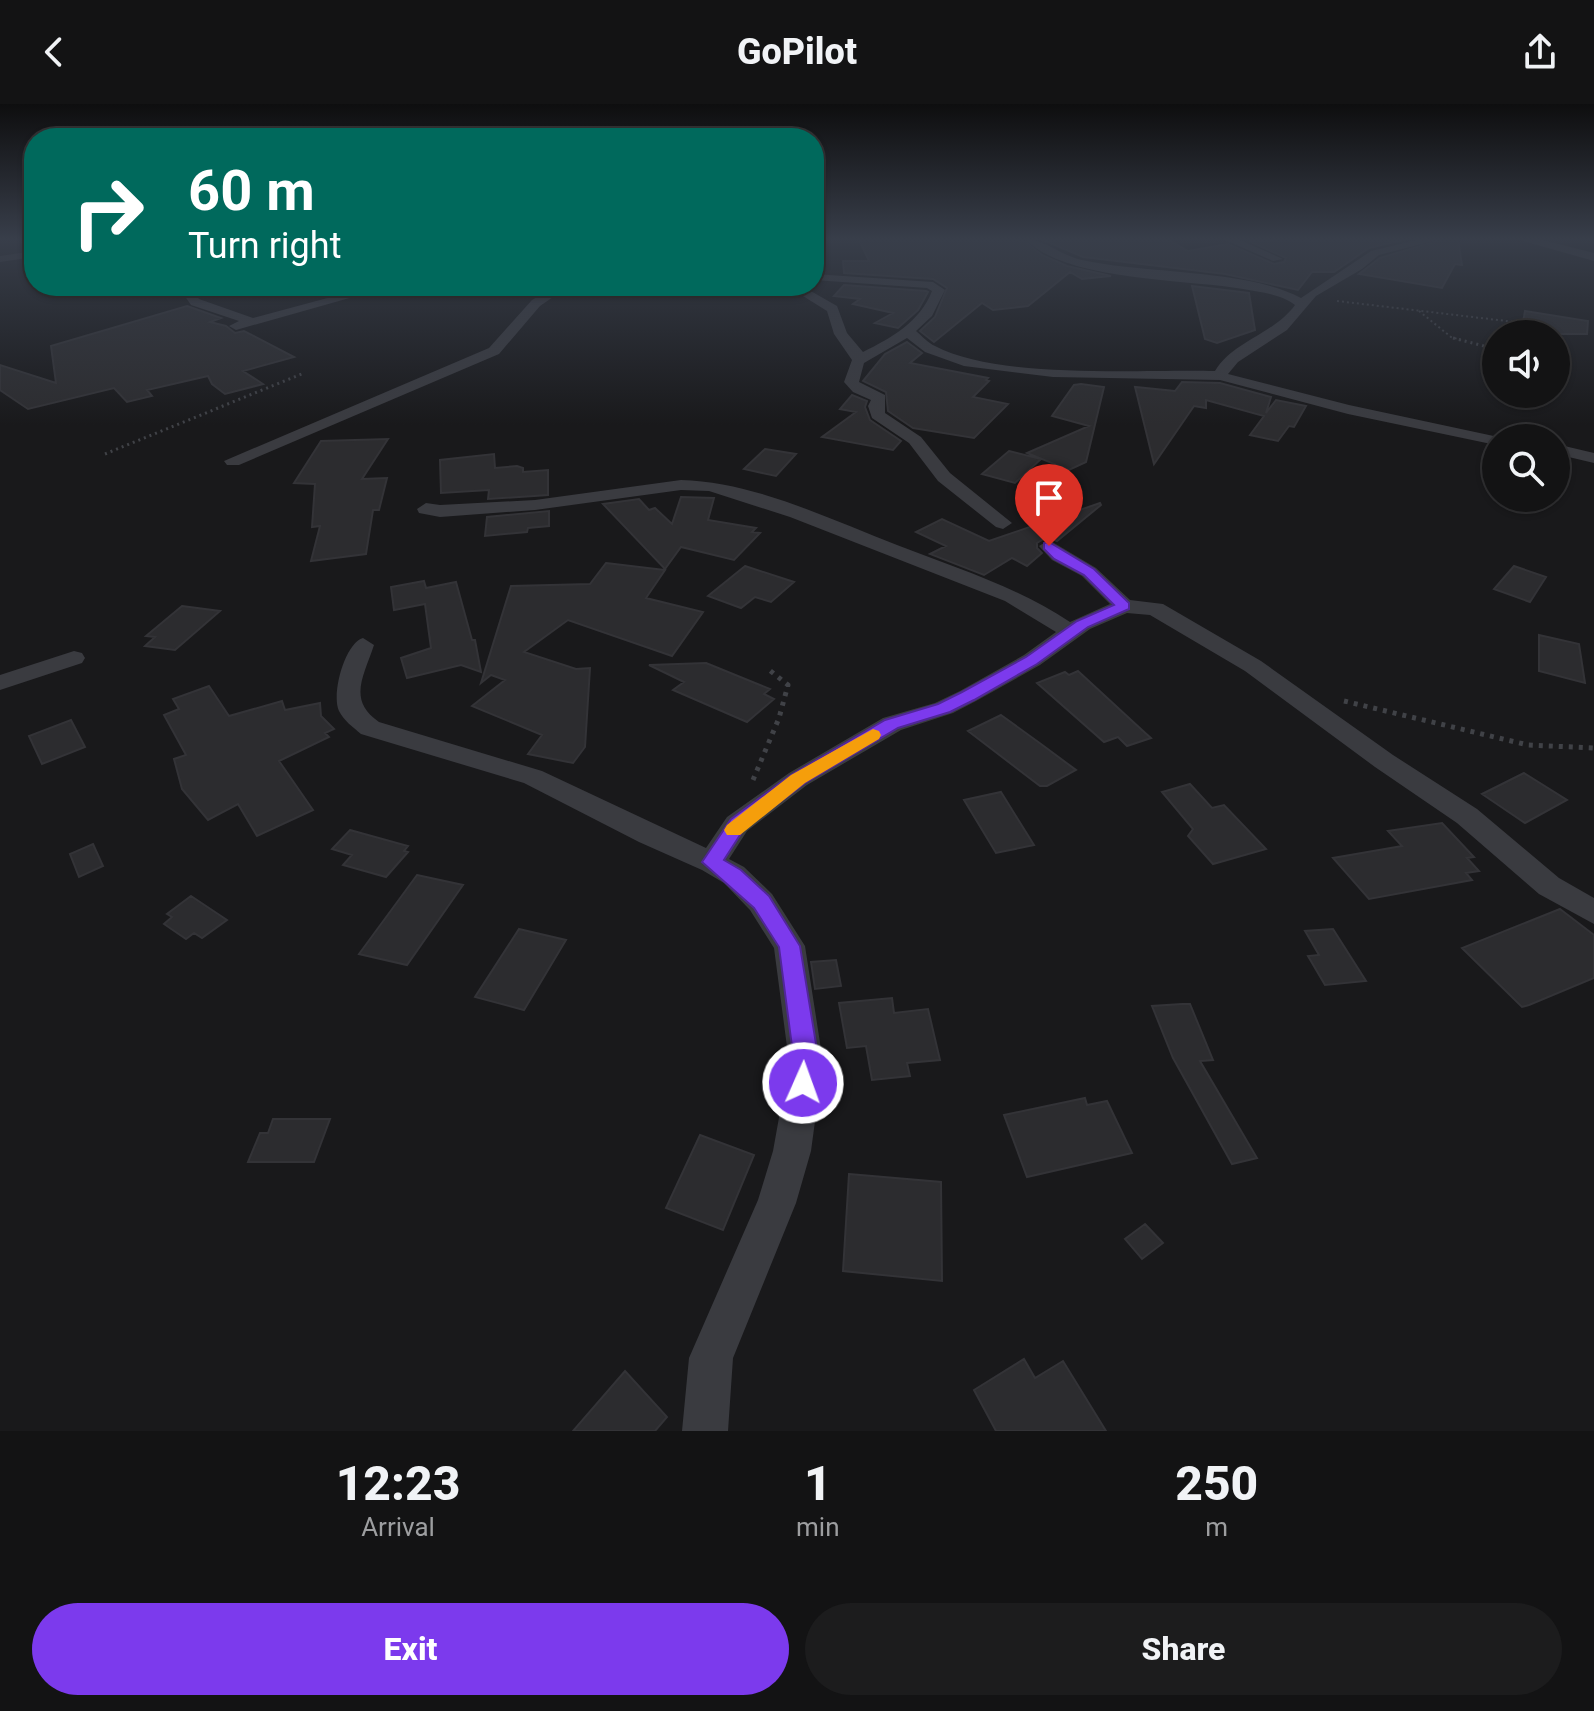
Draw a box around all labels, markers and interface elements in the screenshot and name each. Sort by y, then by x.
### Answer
icon: back [32,30,76,74]
icon: share [1518,30,1562,74]
text: GoPilot [737,31,857,73]
text: 60 m [188,158,315,224]
icon: right [56,160,160,264]
text: Turn right [188,225,341,267]
map controls [1482,320,1570,512]
button: sound [1482,320,1570,408]
button: search [1482,424,1570,512]
pin [1015,464,1083,546]
icon: arrive [1027,476,1071,520]
position arrow [761,1041,845,1125]
text: 12:23 [336,1455,460,1512]
text: 1 [804,1455,832,1512]
text: 250 [1175,1455,1258,1512]
text: Arrival [361,1512,435,1542]
text: min [796,1512,840,1542]
text: m [1205,1512,1228,1542]
button: Exit [32,1603,789,1695]
button: Share [805,1603,1562,1695]

